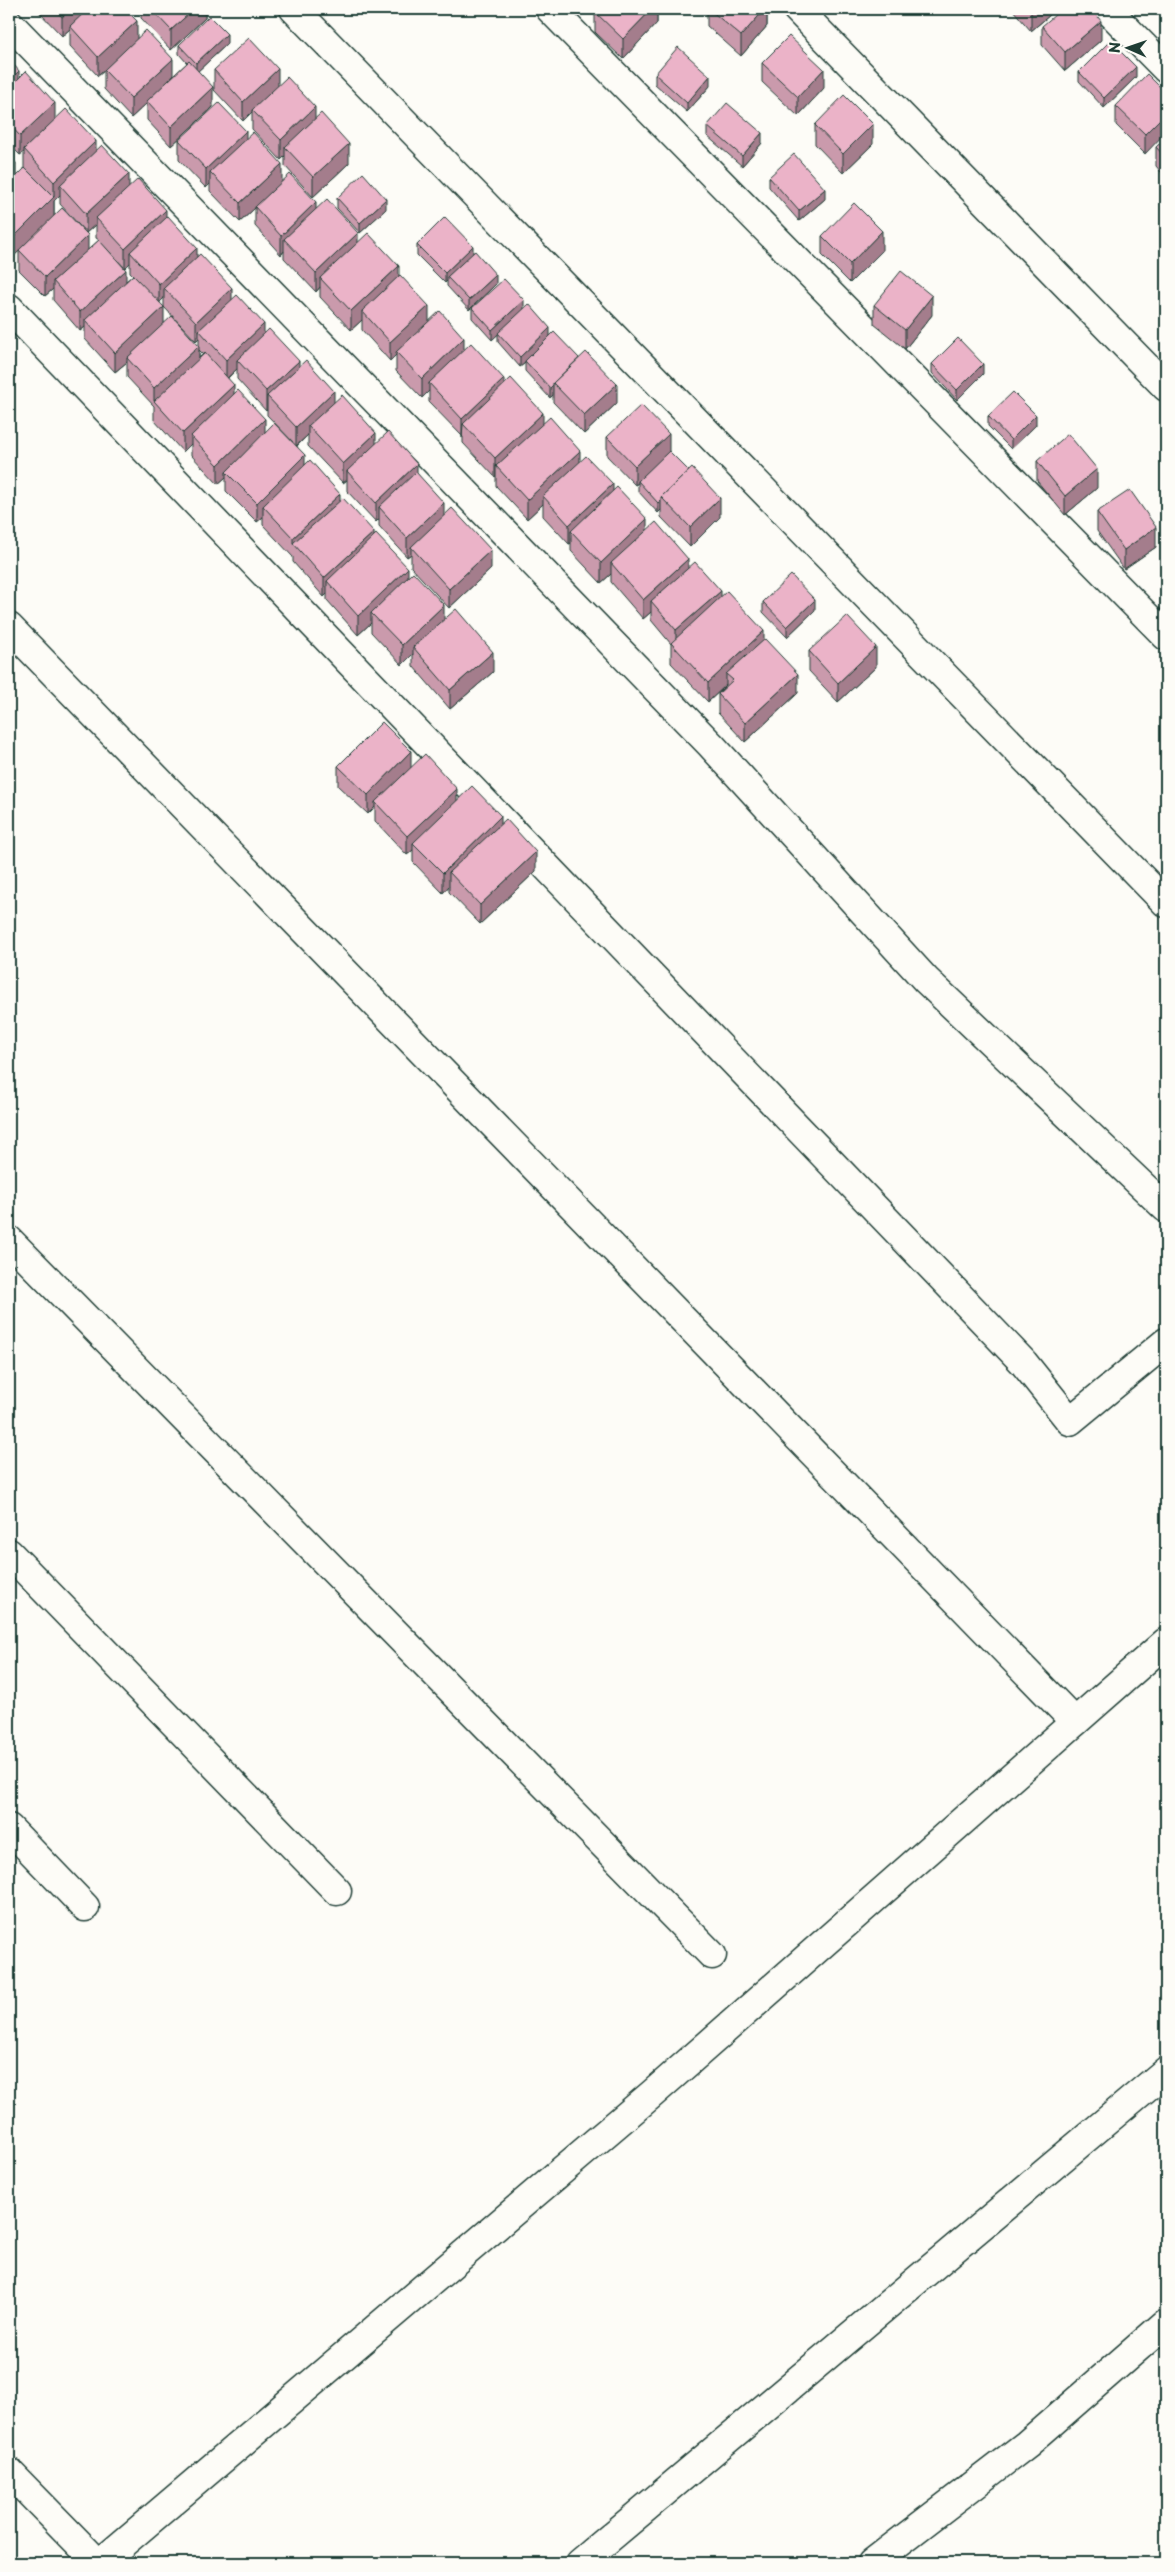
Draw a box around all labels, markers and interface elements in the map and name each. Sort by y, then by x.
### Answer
north arrow [1102,22,1152,72]
text: N [1104,42,1125,53]

